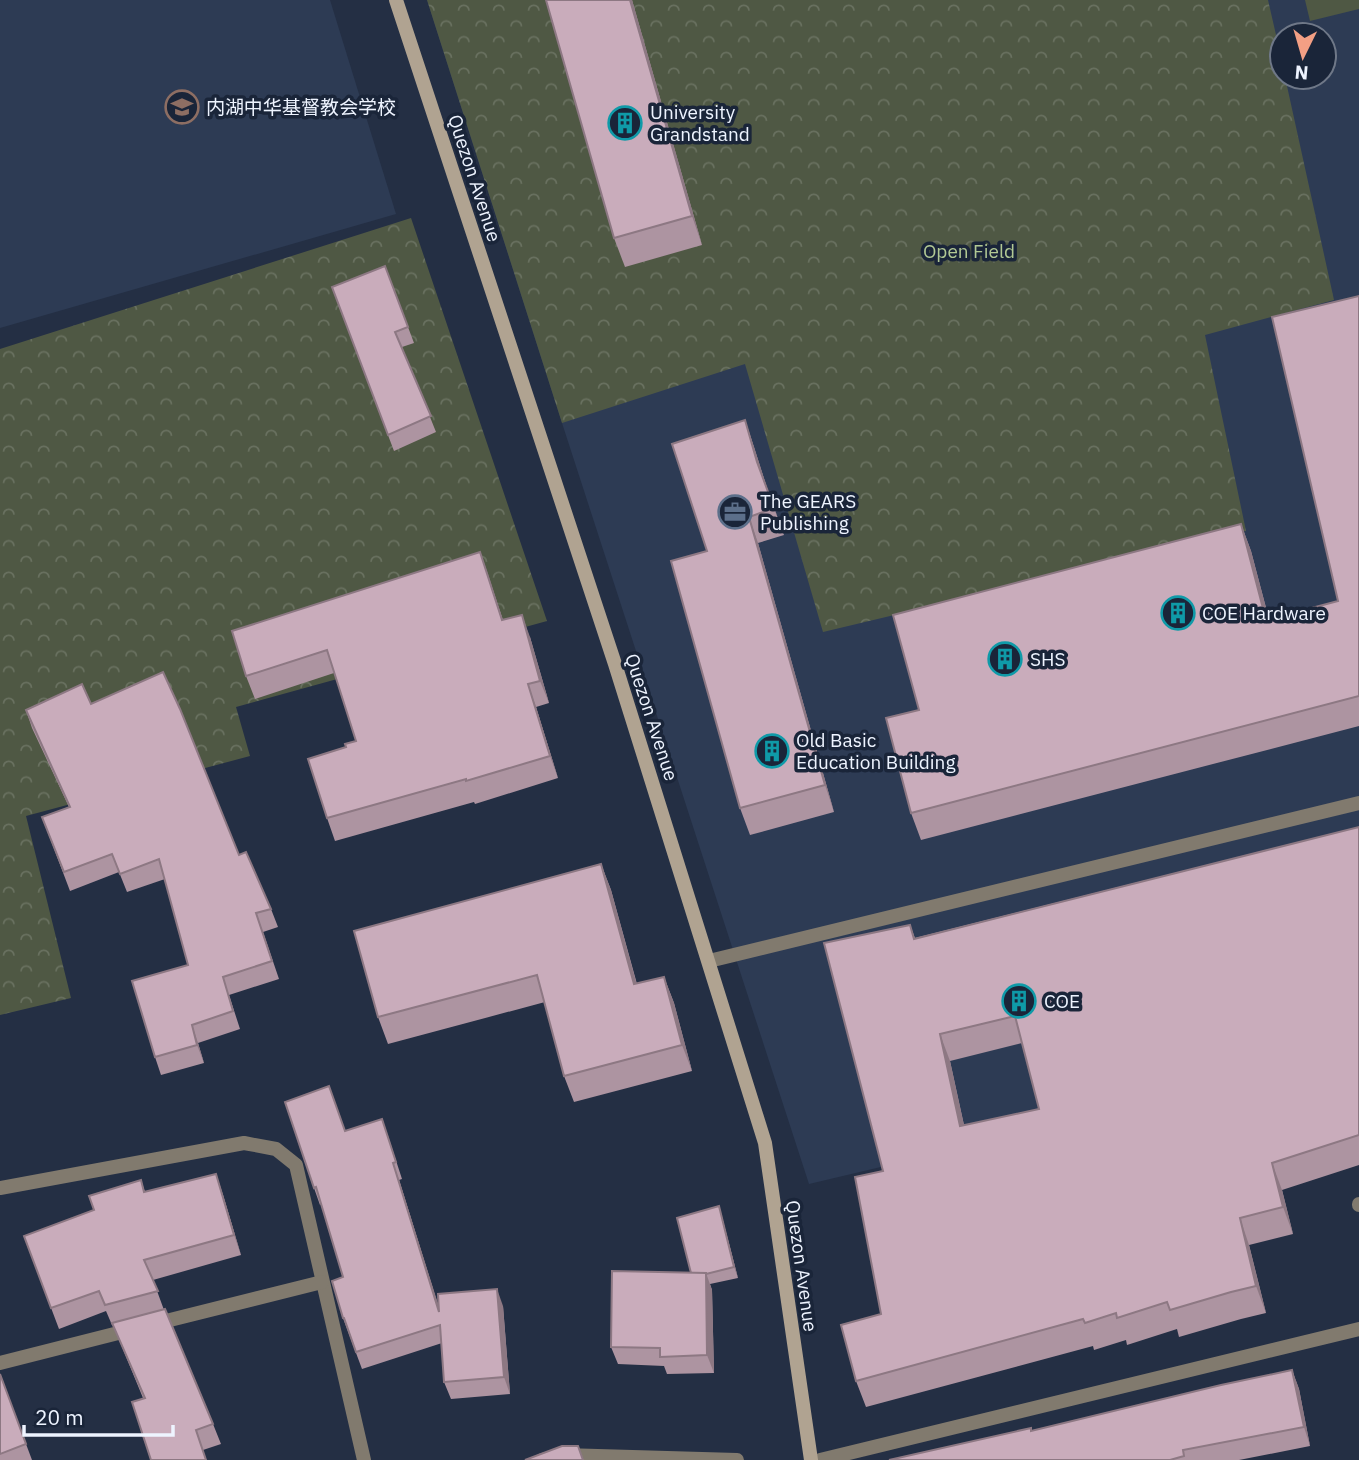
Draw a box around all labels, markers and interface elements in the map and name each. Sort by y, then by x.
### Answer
north arrow [1268,21,1338,91]
text: N [1294,60,1309,85]
school or university icon: 内湖中华基督教会学校 [163,88,201,126]
place label: 内湖中华基督教会学校 [206,95,396,119]
place label: University Grandstand [650,100,750,146]
building icon: University Grandstand [606,104,644,142]
street label: Quezon Avenue [443,111,507,245]
park label: Open Field [923,239,1015,263]
place label: The GEARS Publishing [760,489,856,535]
office icon: The GEARS Publishing [716,493,754,531]
building icon: COE Hardware [1159,594,1197,632]
place label: COE Hardware [1202,601,1326,625]
building icon: SHS [986,640,1024,678]
place label: SHS [1030,647,1066,671]
street label: Quezon Avenue [620,650,684,784]
place label: Old Basic Education Building [796,728,955,774]
building icon: Old Basic Education Building [753,732,791,770]
building icon: COE [1000,982,1038,1020]
place label: COE [1044,989,1080,1013]
street label: Quezon Avenue [781,1199,823,1333]
scale bar [24,1394,173,1438]
text: 20 m [35,1403,84,1431]

